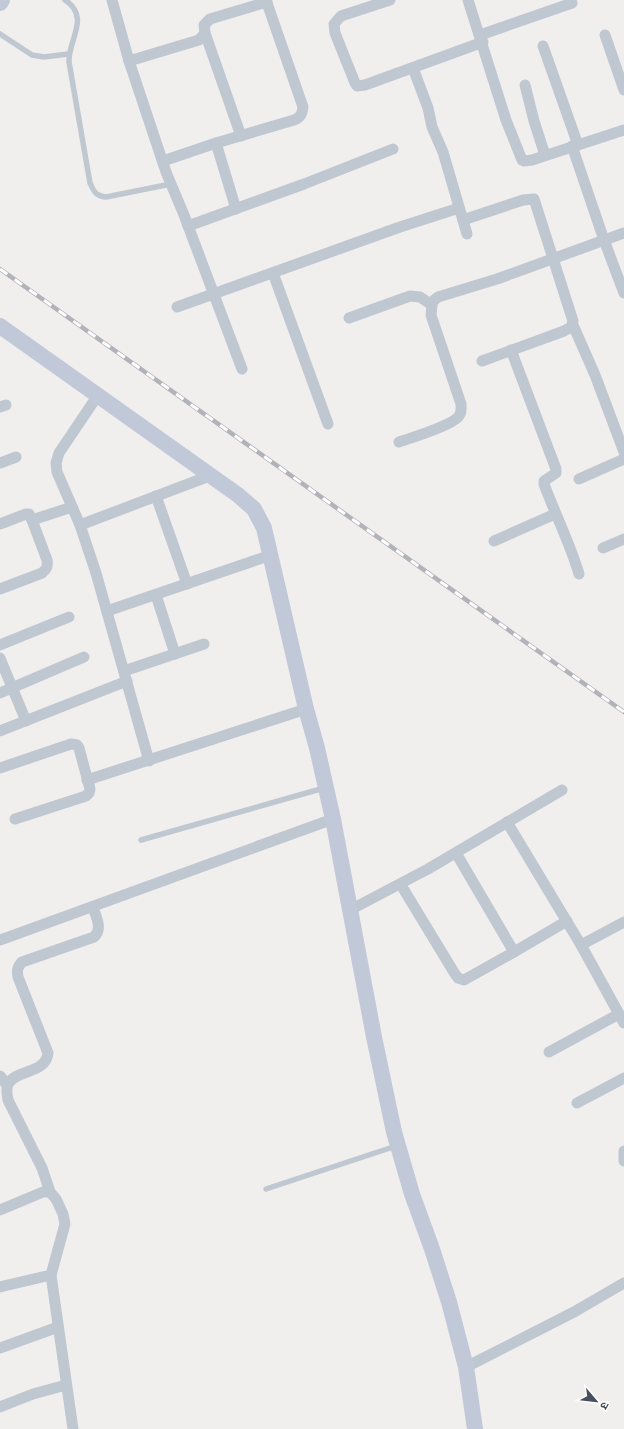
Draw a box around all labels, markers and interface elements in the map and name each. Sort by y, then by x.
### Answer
north arrow [576,1381,616,1421]
text: उ [598,1400,613,1412]

